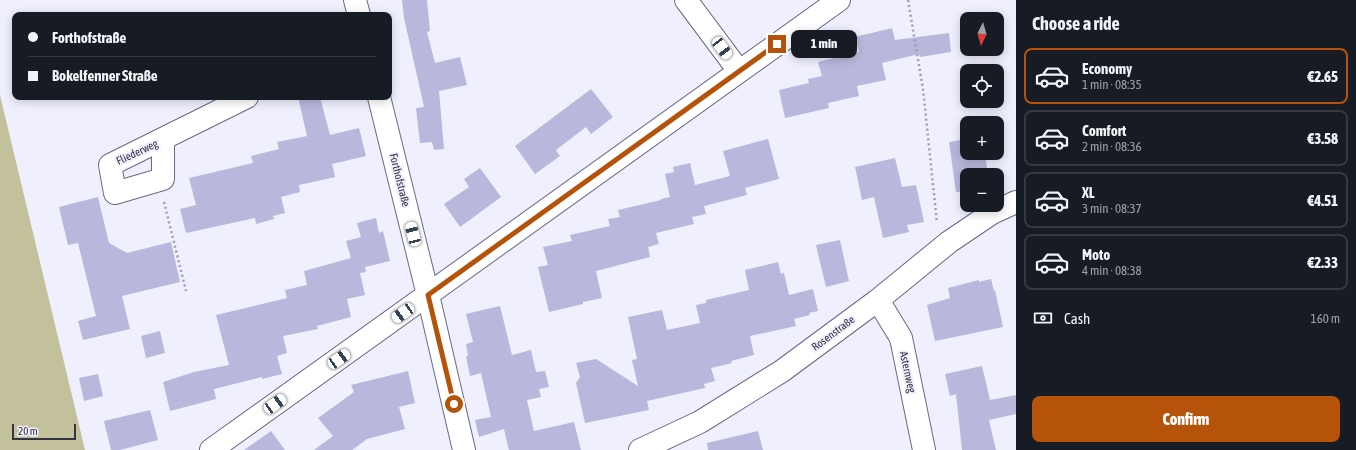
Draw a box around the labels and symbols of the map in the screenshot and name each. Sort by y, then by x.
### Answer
north arrow [960,12,1004,56]
callout: 1 min [791,30,857,58]
car [710,35,734,61]
route end [768,35,786,53]
street label: Fliederweg [114,137,160,167]
street label: Forthofstraße [388,152,412,208]
car [404,221,422,247]
car [390,301,416,325]
street label: Rosenstraße [809,313,857,353]
car [326,347,352,371]
street label: Asternweg [898,350,918,394]
car [262,392,288,416]
route start [445,395,463,413]
scale bar [12,422,76,441]

